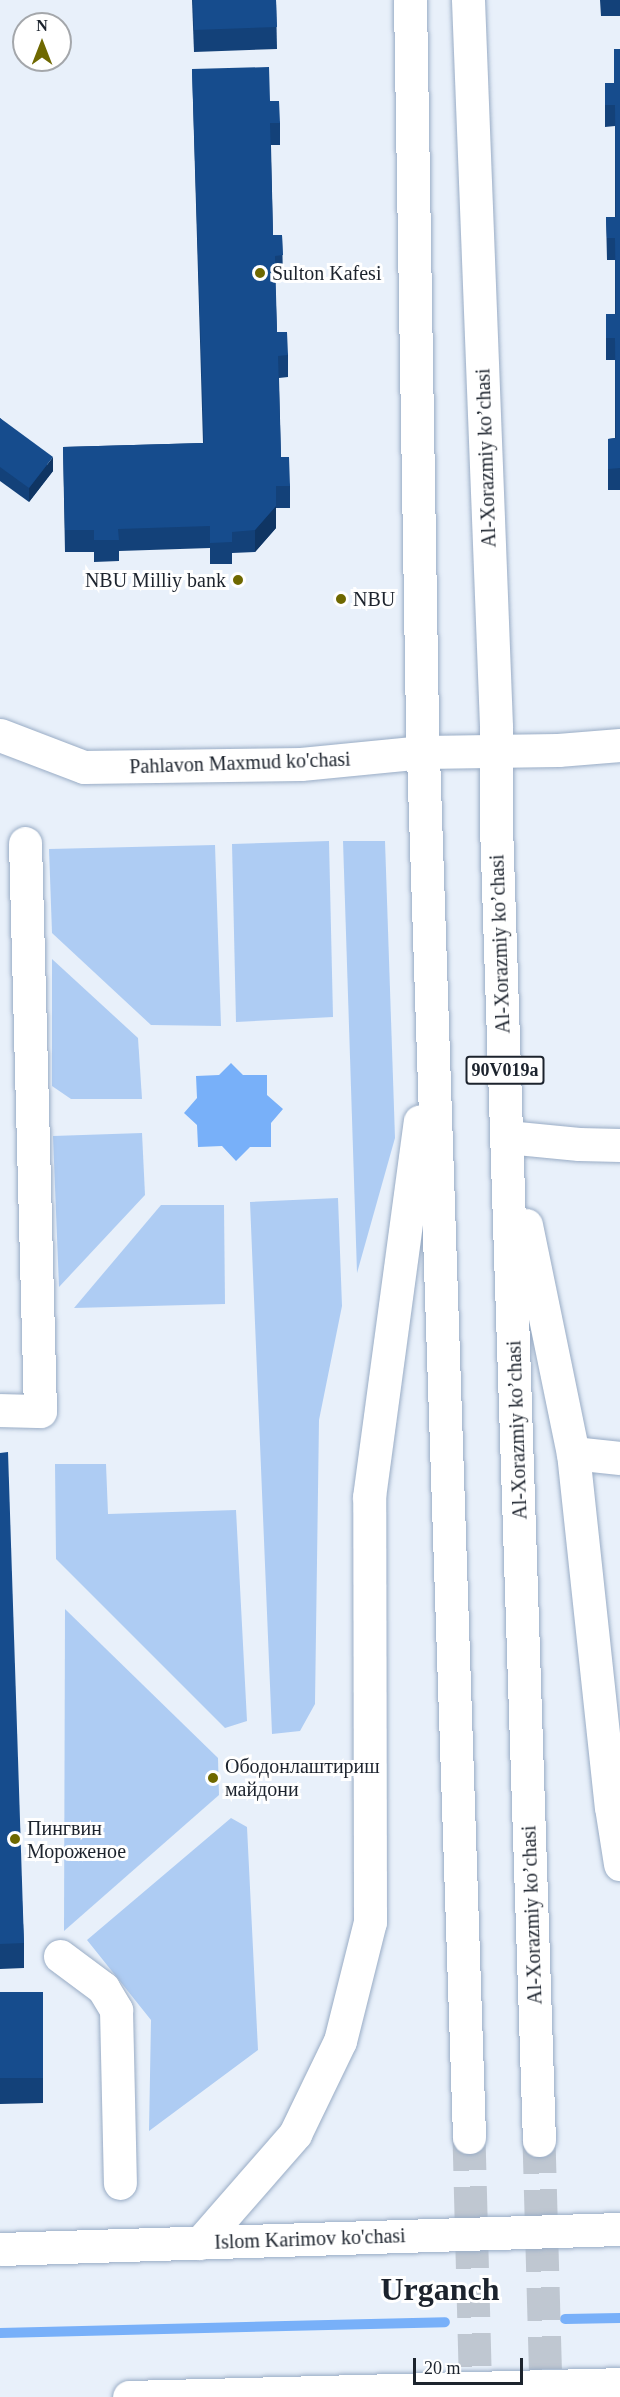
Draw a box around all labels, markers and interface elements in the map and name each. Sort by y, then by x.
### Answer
north arrow [12,12,72,72]
text: N [36,17,48,34]
place label: Sulton Kafesi [272,261,381,285]
marker: Sulton Kafesi [253,266,267,280]
street label: Al-Xorazmiy ko’chasi [471,368,501,548]
place label: NBU Milliy bank [85,568,226,592]
marker: NBU Milliy bank [231,573,245,587]
place label: NBU [353,587,395,611]
marker: NBU [334,592,348,606]
street label: Pahlavon Maxmud ko'chasi [129,747,351,779]
street label: Al-Xorazmiy ko’chasi [485,854,515,1034]
road number: 90V019a [464,1055,546,1085]
street label: Al-Xorazmiy ko’chasi [502,1340,532,1520]
place label: Ободонлаштириш майдони [225,1754,380,1801]
marker: Ободонлаштириш майдони [206,1771,220,1785]
place label: Пингвин Мороженое [27,1816,126,1863]
street label: Al-Xorazmiy ko’chasi [517,1825,547,2005]
marker: Пингвин Мороженое [8,1832,22,1846]
street label: Islom Karimov ko'chasi [214,2224,406,2254]
district label: Urganch [380,2270,500,2308]
scale bar [416,2346,526,2384]
text: 20 m [424,2358,461,2378]

